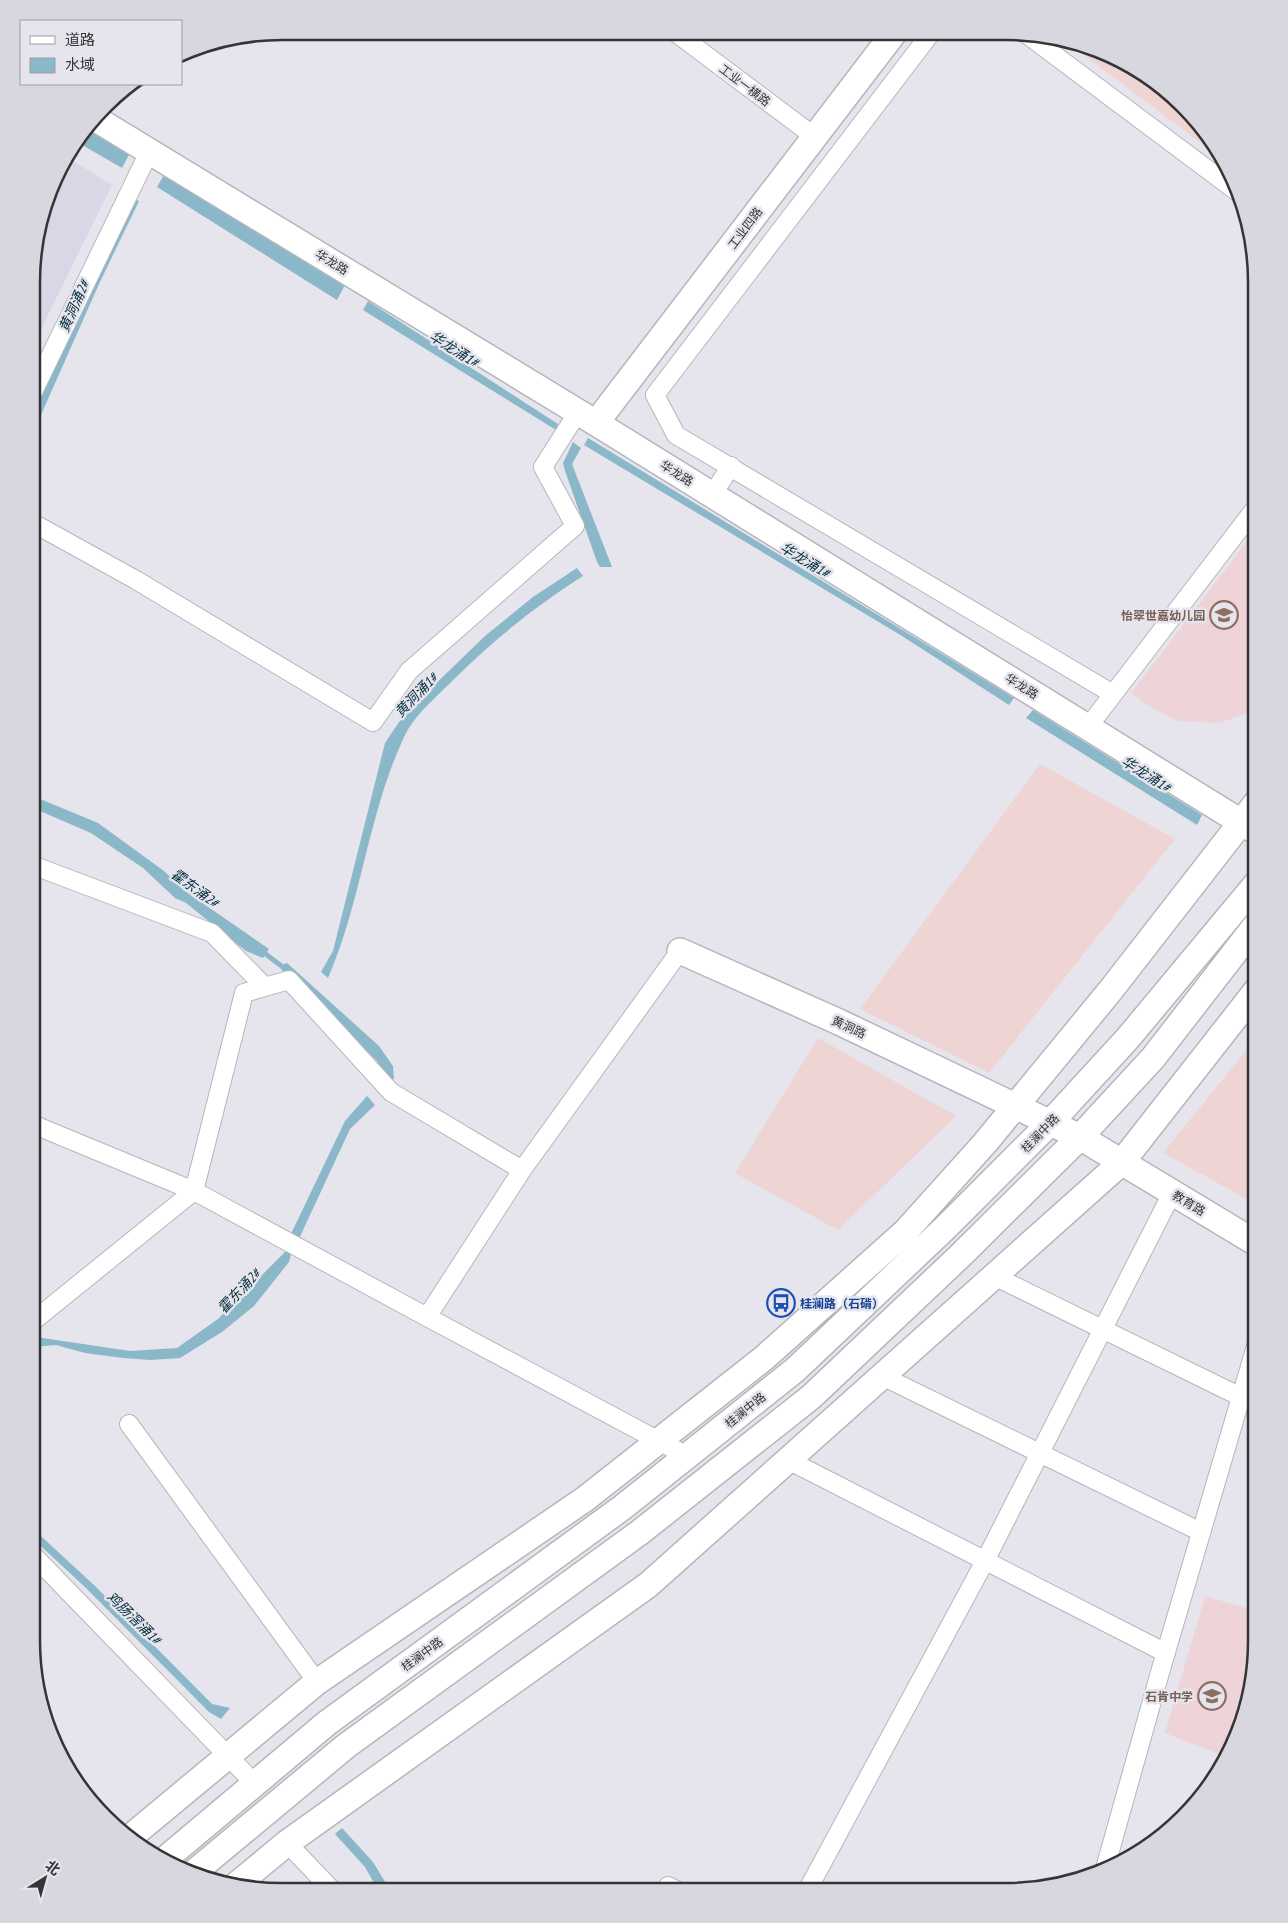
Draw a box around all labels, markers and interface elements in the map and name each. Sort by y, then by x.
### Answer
legend [20,20,182,85]
text: 道路 [65,30,95,49]
text: 水域 [65,55,95,74]
street label: 工业一横路 [717,61,773,109]
street label: 工业四路 [725,204,765,252]
street label: 华龙路 [313,246,351,278]
water label: 黄洞涌2# [55,276,94,335]
water label: 华龙涌1# [426,327,483,372]
street label: 华龙路 [658,457,696,489]
water label: 华龙涌1# [777,538,834,583]
school or university icon: 怡翠世嘉幼儿园 [1209,600,1239,630]
place label: 怡翠世嘉幼儿园 [1121,608,1205,623]
water label: 黄洞涌1# [391,668,443,721]
street label: 华龙路 [1003,670,1041,702]
water label: 华龙涌1# [1118,752,1175,797]
water label: 霍东涌2# [168,865,224,912]
street label: 黄洞路 [830,1013,868,1041]
street label: 桂澜中路 [1018,1111,1062,1155]
street label: 教育路 [1170,1187,1208,1219]
water label: 霍东涌2# [214,1264,265,1317]
bus stop icon: 桂澜路（石𬒔） [766,1288,796,1318]
place label: 桂澜路（石𬒔） [800,1296,884,1311]
street label: 桂澜中路 [722,1389,768,1431]
water label: 鸡肠滘涌1# [103,1588,166,1649]
street label: 桂澜中路 [398,1634,446,1674]
school or university icon: 石肯中学 [1197,1681,1227,1711]
place label: 石肯中学 [1145,1689,1193,1704]
north arrow [20,1853,70,1903]
text: 北 [42,1856,64,1879]

